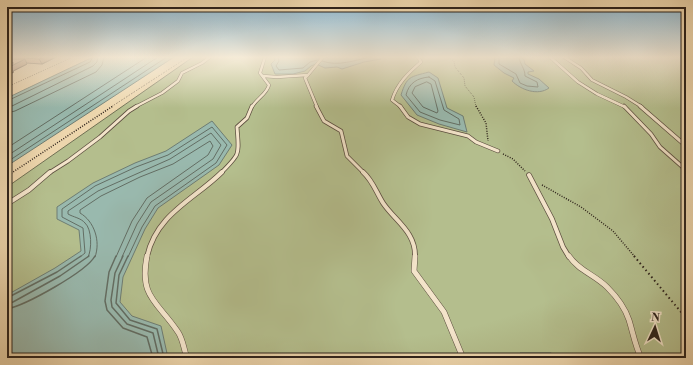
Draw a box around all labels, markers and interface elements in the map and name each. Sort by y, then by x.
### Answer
north arrow [635,307,675,347]
text: N [651,311,661,325]

